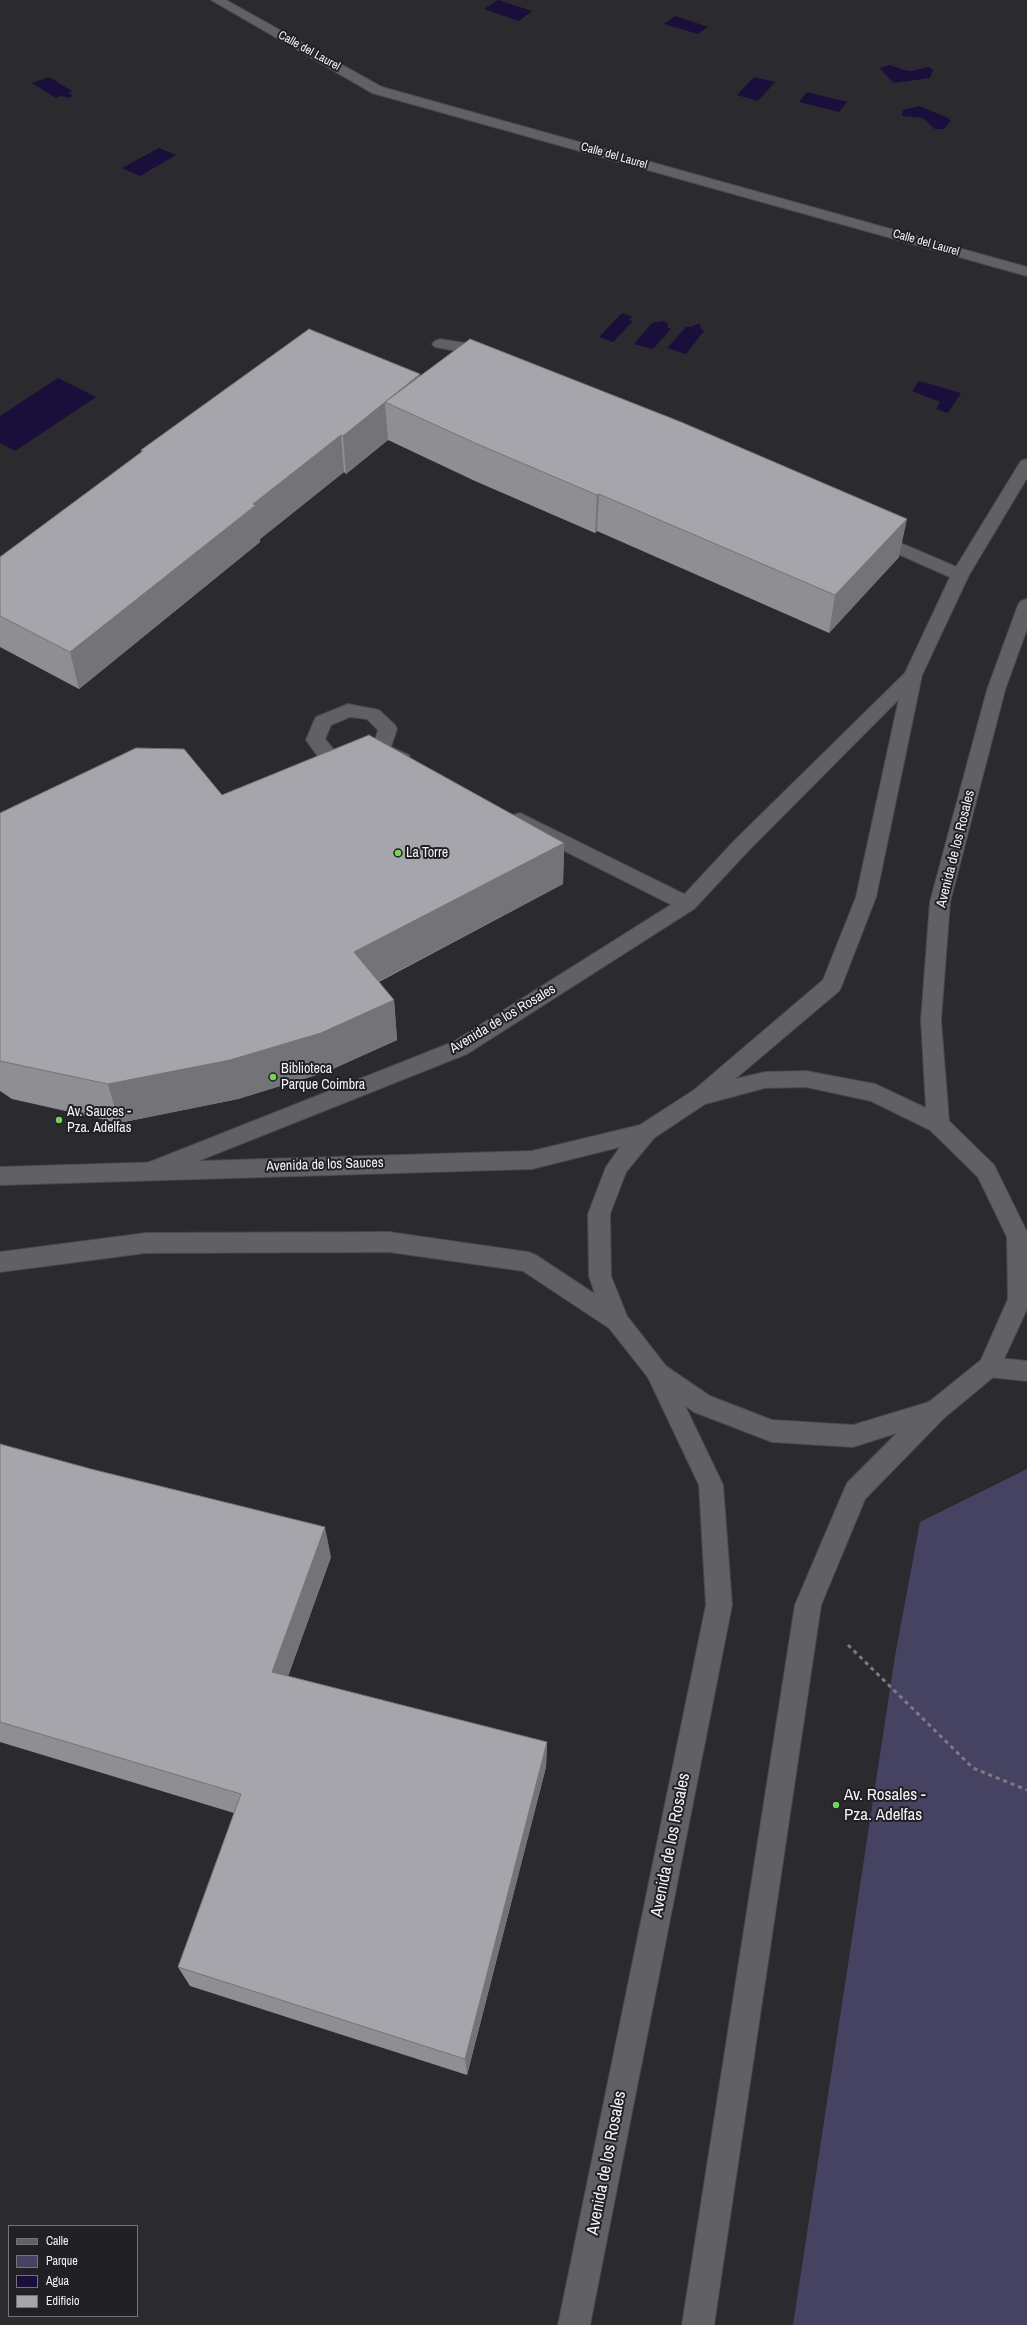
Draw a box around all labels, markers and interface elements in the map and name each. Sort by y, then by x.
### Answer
street label: Calle del Laurel [276,28,342,74]
street label: Calle del Laurel [579,140,649,172]
street label: Calle del Laurel [891,227,961,259]
street label: Avenida de los Rosales [933,789,979,909]
place label: La Torre [406,845,448,861]
marker: La Torre [393,848,403,858]
street label: Avenida de los Rosales [447,981,559,1057]
place label: Biblioteca Parque Coimbra [281,1061,365,1094]
marker: Biblioteca Parque Coimbra [268,1072,278,1082]
place label: Av. Sauces - Pza. Adelfas [67,1104,131,1136]
marker: Av. Sauces - Pza. Adelfas [54,1115,64,1125]
street label: Avenida de los Sauces [266,1155,384,1175]
street label: Avenida de los Rosales [647,1771,695,1919]
place label: Av. Rosales - Pza. Adelfas [844,1785,926,1825]
marker: Av. Rosales - Pza. Adelfas [831,1800,841,1810]
street label: Avenida de los Rosales [583,2089,631,2237]
legend [8,2225,138,2317]
text: Calle [46,2233,68,2249]
text: Parque [46,2253,78,2269]
text: Agua [46,2273,69,2289]
text: Edificio [46,2293,79,2309]

